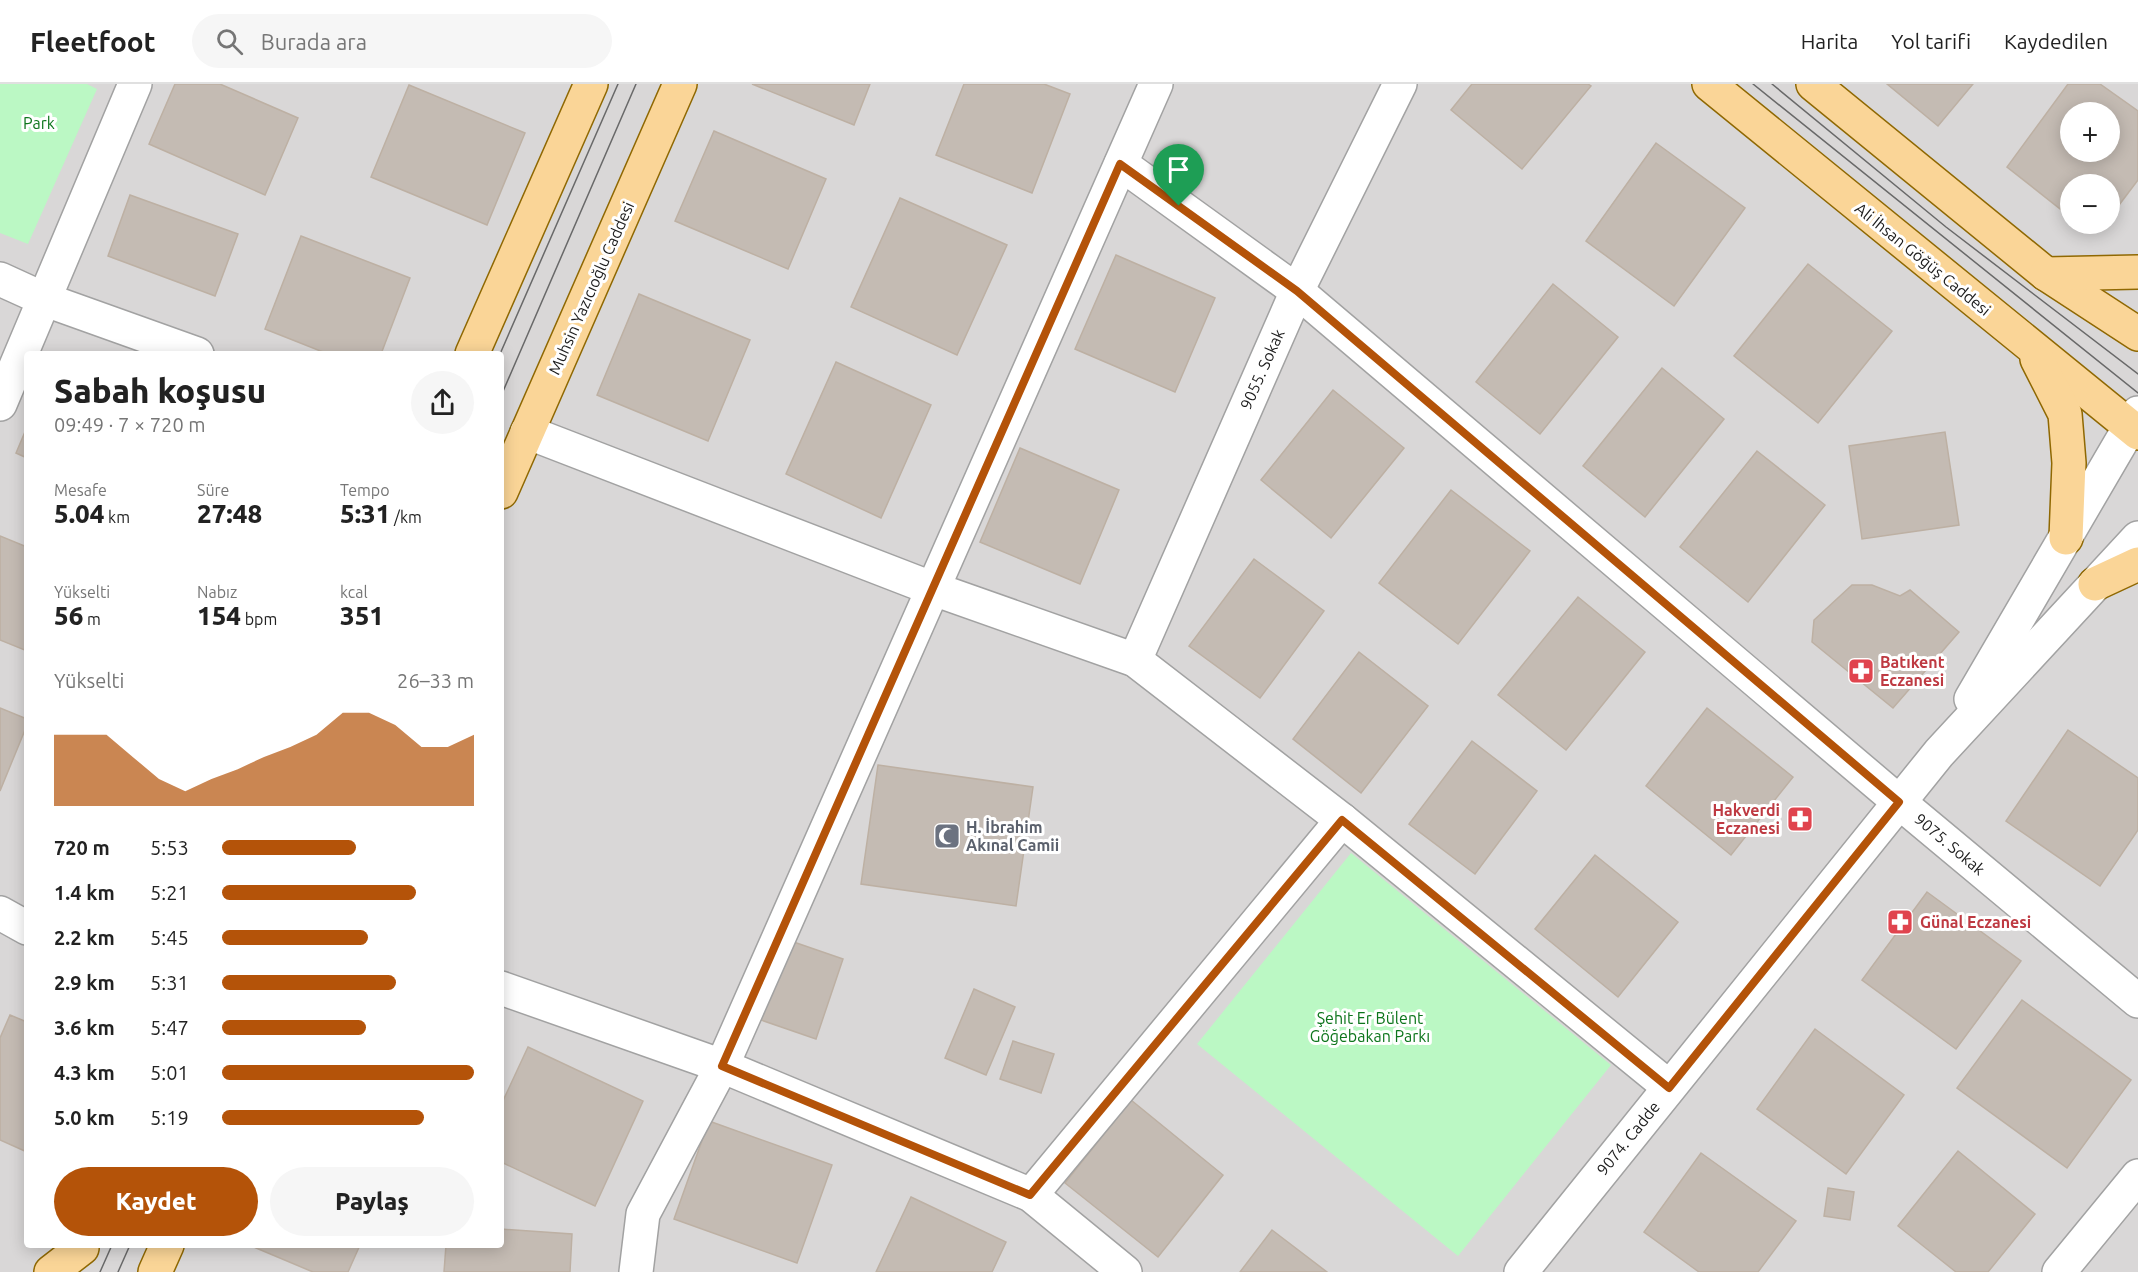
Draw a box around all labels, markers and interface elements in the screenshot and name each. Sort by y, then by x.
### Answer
search box [192,14,612,68]
icon: search [213,25,246,58]
text: Fleetfoot [30,26,156,57]
text: Burada ara [261,29,367,54]
text: Harita [1801,29,1858,53]
text: Yol tarifi [1891,29,1971,53]
text: Kaydedilen [2004,29,2108,53]
map controls [2060,102,2120,234]
button: + [2060,102,2120,162]
park label: Park [23,114,55,132]
pin [1153,144,1204,206]
icon: arrive [1162,153,1195,186]
button: − [2060,174,2120,234]
street label: Muhsin Yazıcıoğlu Caddesi [545,199,637,377]
street label: Ali İhsan Göğüş Caddesi [1852,199,1994,319]
street label: 9055. Sokak [1236,326,1288,412]
button: share [411,371,474,434]
text: Sabah koşusu [54,372,266,409]
text: 09:49 · 7 × 720 m [54,413,206,436]
text: Mesafe [54,481,107,499]
text: Süre [197,481,229,499]
text: Tempo [340,481,390,499]
text: 5.04 [54,499,104,528]
text: 27:48 [197,499,262,528]
text: 5:31 [340,499,390,528]
text: km [104,508,130,526]
text: /km [390,508,422,526]
text: Yükselti [54,583,110,601]
text: Nabız [197,583,237,601]
text: kcal [340,583,368,601]
text: 56 [54,601,83,630]
text: 154 [197,601,241,630]
text: 351 [340,601,384,630]
text: m [83,610,101,628]
text: bpm [241,610,277,628]
place label: Batıkent Eczanesi [1880,653,1945,689]
pharmacy icon: Batıkent Eczanesi [1846,656,1876,686]
text: Yükselti [54,669,124,692]
text: 26–33 m [397,669,474,692]
place label: Hakverdi Eczanesi [1712,801,1780,837]
pharmacy icon: Hakverdi Eczanesi [1785,804,1815,834]
street label: 9075. Sokak [1911,810,1989,878]
place label: H. İbrahim Akınal Camii [966,818,1059,854]
mosque icon: H. İbrahim Akınal Camii [932,821,962,851]
text: 720 m [54,836,110,859]
text: 5:53 [150,836,189,859]
text: 1.4 km [54,881,115,904]
text: 5:21 [150,881,189,904]
pharmacy icon: Günal Eczanesi [1885,907,1915,937]
place label: Günal Eczanesi [1920,913,2031,931]
text: 2.2 km [54,926,115,949]
text: 5:45 [150,926,189,949]
text: 2.9 km [54,971,115,994]
text: 5:31 [150,971,189,994]
park label: Şehit Er Bülent Göğebakan Parkı [1310,1009,1430,1045]
text: 3.6 km [54,1016,115,1039]
text: 5:47 [150,1016,189,1039]
text: 4.3 km [54,1061,115,1084]
text: 5:01 [150,1061,189,1084]
street label: 9074. Cadde [1593,1098,1663,1178]
text: 5.0 km [54,1106,115,1129]
text: 5:19 [150,1106,189,1129]
button: Kaydet [54,1167,258,1236]
button: Paylaş [270,1167,474,1236]

